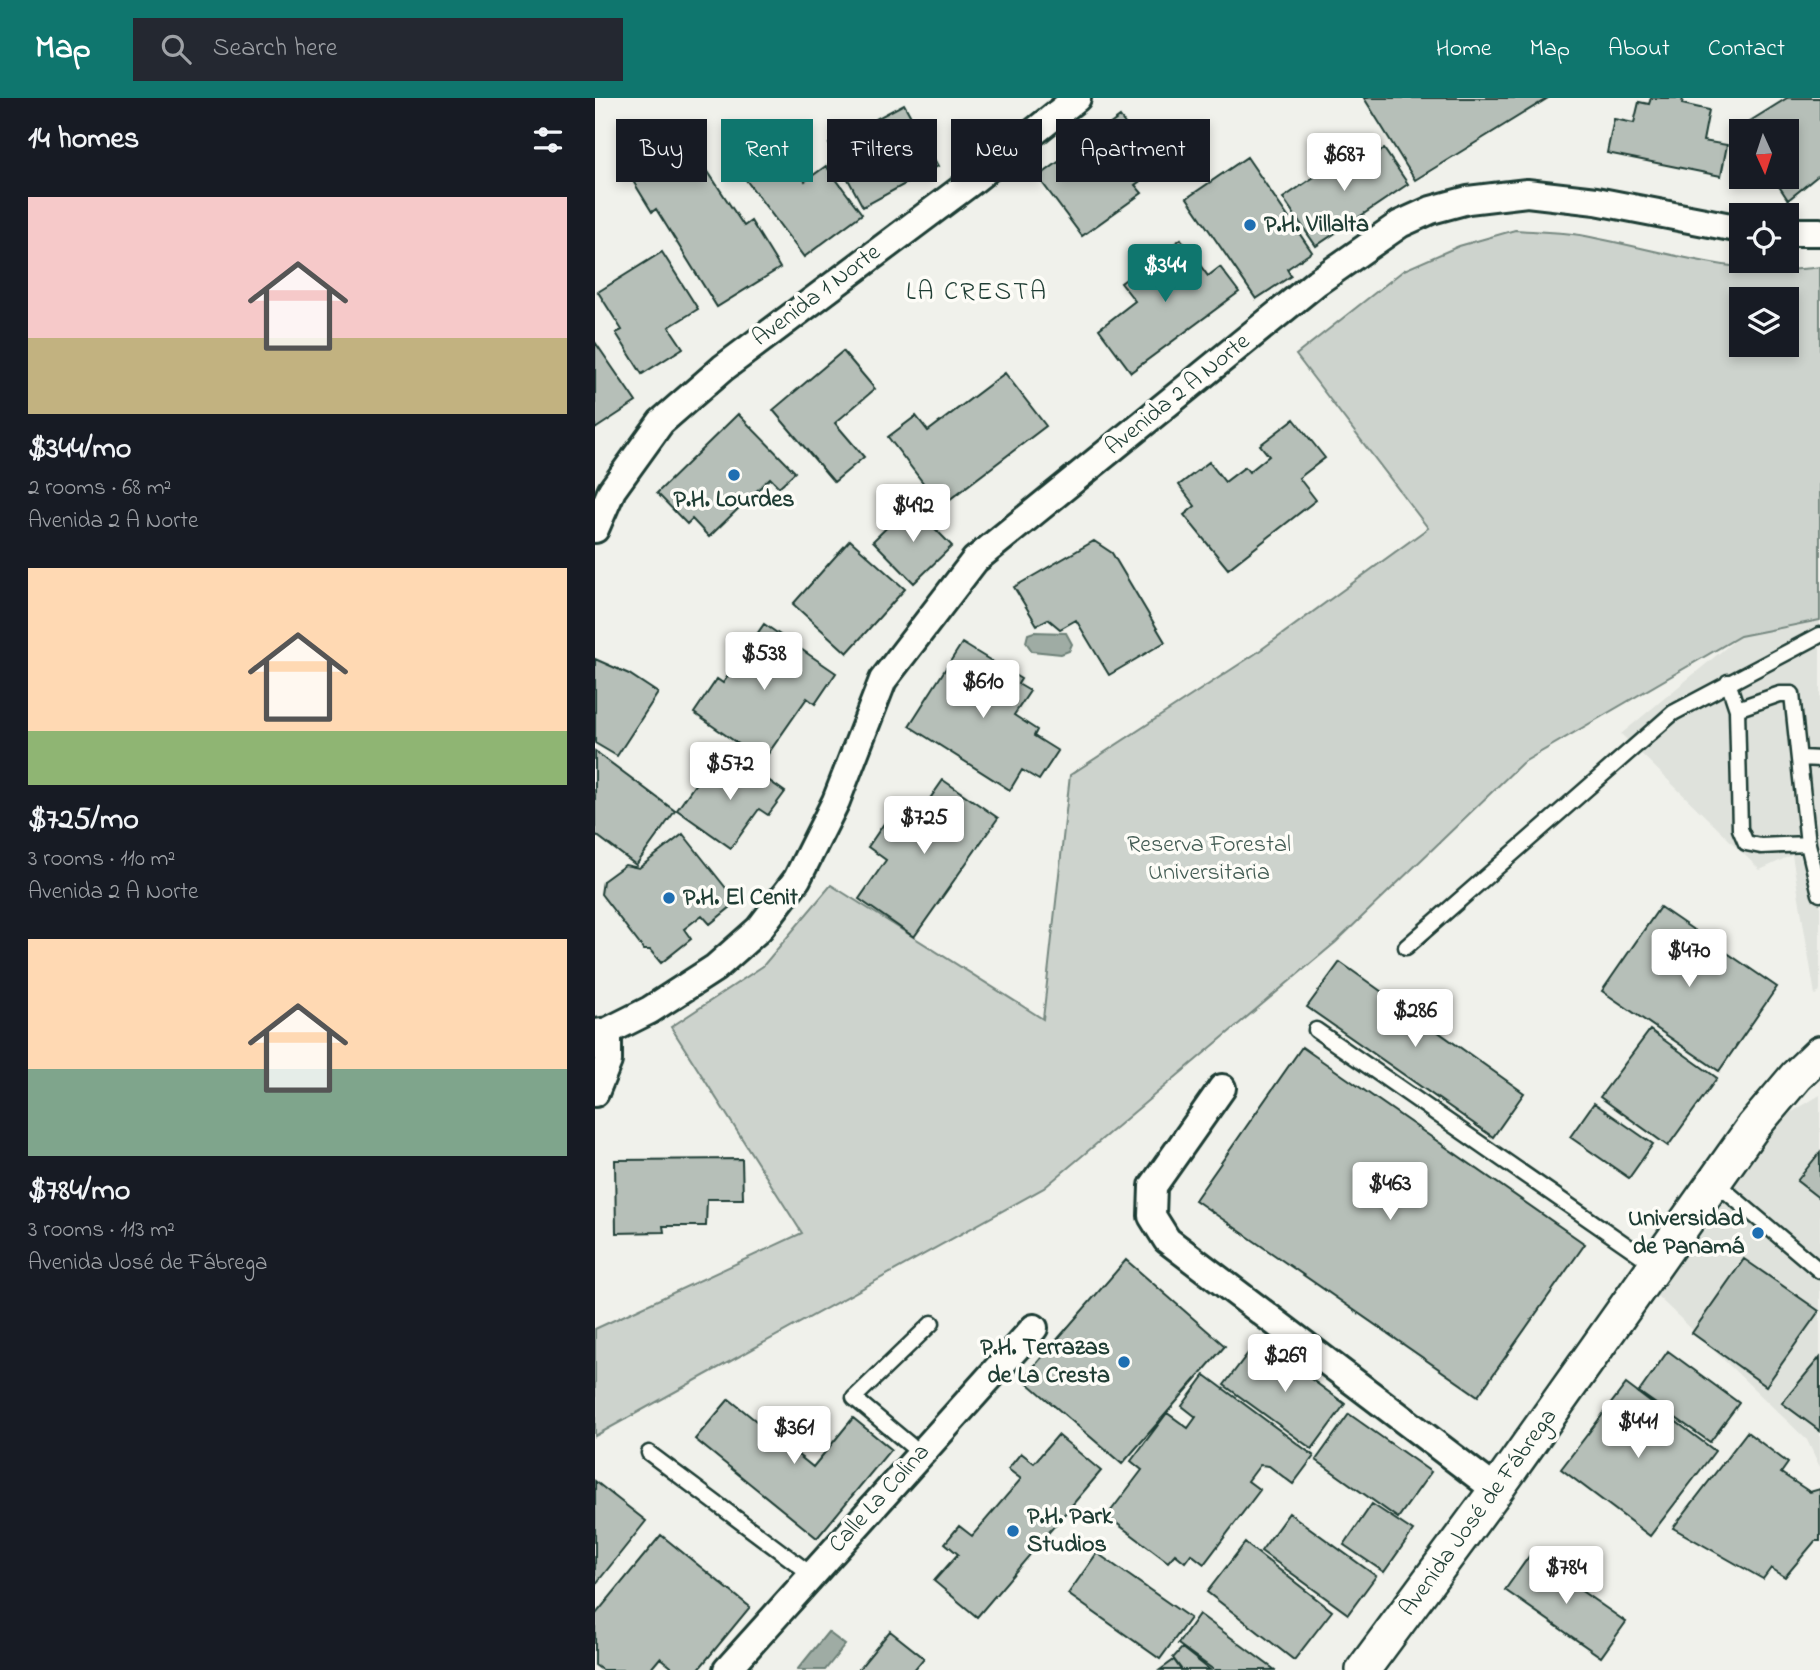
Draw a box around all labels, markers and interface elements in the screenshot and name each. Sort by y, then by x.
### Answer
search box [133,18,623,81]
text: Map [35,25,91,73]
icon: search [157,30,195,68]
text: Search here [213,30,337,68]
text: Home [1436,32,1492,67]
text: Map [1530,32,1570,67]
text: About [1608,32,1670,67]
text: Contact [1708,32,1785,67]
text: 14 homes [28,118,139,162]
chip: Buy [616,119,707,182]
chip: Rent [721,119,813,182]
chip: Filters [827,119,937,182]
chip: New [951,119,1042,182]
chip: Apartment [1056,119,1210,182]
north arrow [1729,119,1799,189]
map controls [1729,119,1799,357]
icon: filters [529,121,567,159]
pin: $687 [1303,134,1385,193]
text: $687 [1323,139,1365,172]
button: locate [1729,203,1799,273]
place label: P.H. Villalta [1264,208,1369,243]
marker: P.H. Villalta [1242,217,1258,233]
street label: Avenida 1 Norte [745,236,889,356]
icon: home [235,243,361,369]
pin: $344 [1124,244,1206,304]
text: $344 [1144,250,1186,283]
district label: LA CRESTA [906,274,1048,312]
button: layers [1729,287,1799,357]
street label: Avenida 2 A Norte [1098,325,1258,465]
text: $344/mo [28,428,131,472]
marker: P.H. Lourdes [726,467,742,483]
text: 2 rooms · 68 m² [28,472,171,505]
place label: P.H. Lourdes [673,483,795,518]
pin: $492 [872,484,954,544]
text: $492 [892,490,934,523]
text: Avenida 2 A Norte [28,505,198,538]
icon: home [235,614,361,740]
pin: $538 [723,632,805,692]
text: $538 [741,638,787,671]
pin: $610 [942,660,1024,720]
text: $610 [962,666,1004,699]
pin: $572 [689,742,771,802]
text: $572 [706,748,754,781]
pin: $725 [883,796,965,856]
text: $725/mo [28,799,139,843]
text: $725 [900,802,948,835]
park label: Reserva Forestal Universitaria [1127,828,1291,891]
text: 3 rooms · 110 m² [28,843,175,876]
text: Avenida 2 A Norte [28,876,198,909]
place label: P.H. El Cenit [683,881,799,916]
marker: P.H. El Cenit [661,890,677,906]
pin: $470 [1648,930,1730,989]
text: $470 [1668,935,1710,968]
icon: home [235,985,361,1111]
pin: $286 [1374,990,1456,1049]
text: $286 [1393,995,1437,1028]
pin: $463 [1349,1162,1431,1222]
text: $463 [1368,1168,1412,1201]
text: $784/mo [28,1170,130,1214]
place label: Universidad de Panamá [1628,1202,1745,1265]
text: 3 rooms · 113 m² [28,1214,175,1247]
marker: Universidad de Panamá [1750,1225,1766,1241]
text: Avenida José de Fábrega [28,1247,267,1280]
place label: P.H. Terrazas de La Cresta [980,1331,1110,1394]
pin: $269 [1244,1334,1326,1394]
text: $269 [1264,1340,1306,1373]
marker: P.H. Terrazas de La Cresta [1116,1354,1132,1370]
pin: $441 [1597,1400,1679,1460]
street label: Avenida José de Fábrega [1391,1402,1567,1624]
pin: $361 [753,1406,835,1466]
text: $441 [1618,1406,1658,1439]
text: $361 [774,1412,814,1445]
street label: Calle La Colina [821,1436,939,1562]
place label: P.H. Park Studios [1027,1500,1113,1563]
marker: P.H. Park Studios [1005,1523,1021,1539]
pin: $784 [1525,1546,1607,1606]
text: $784 [1545,1552,1587,1585]

